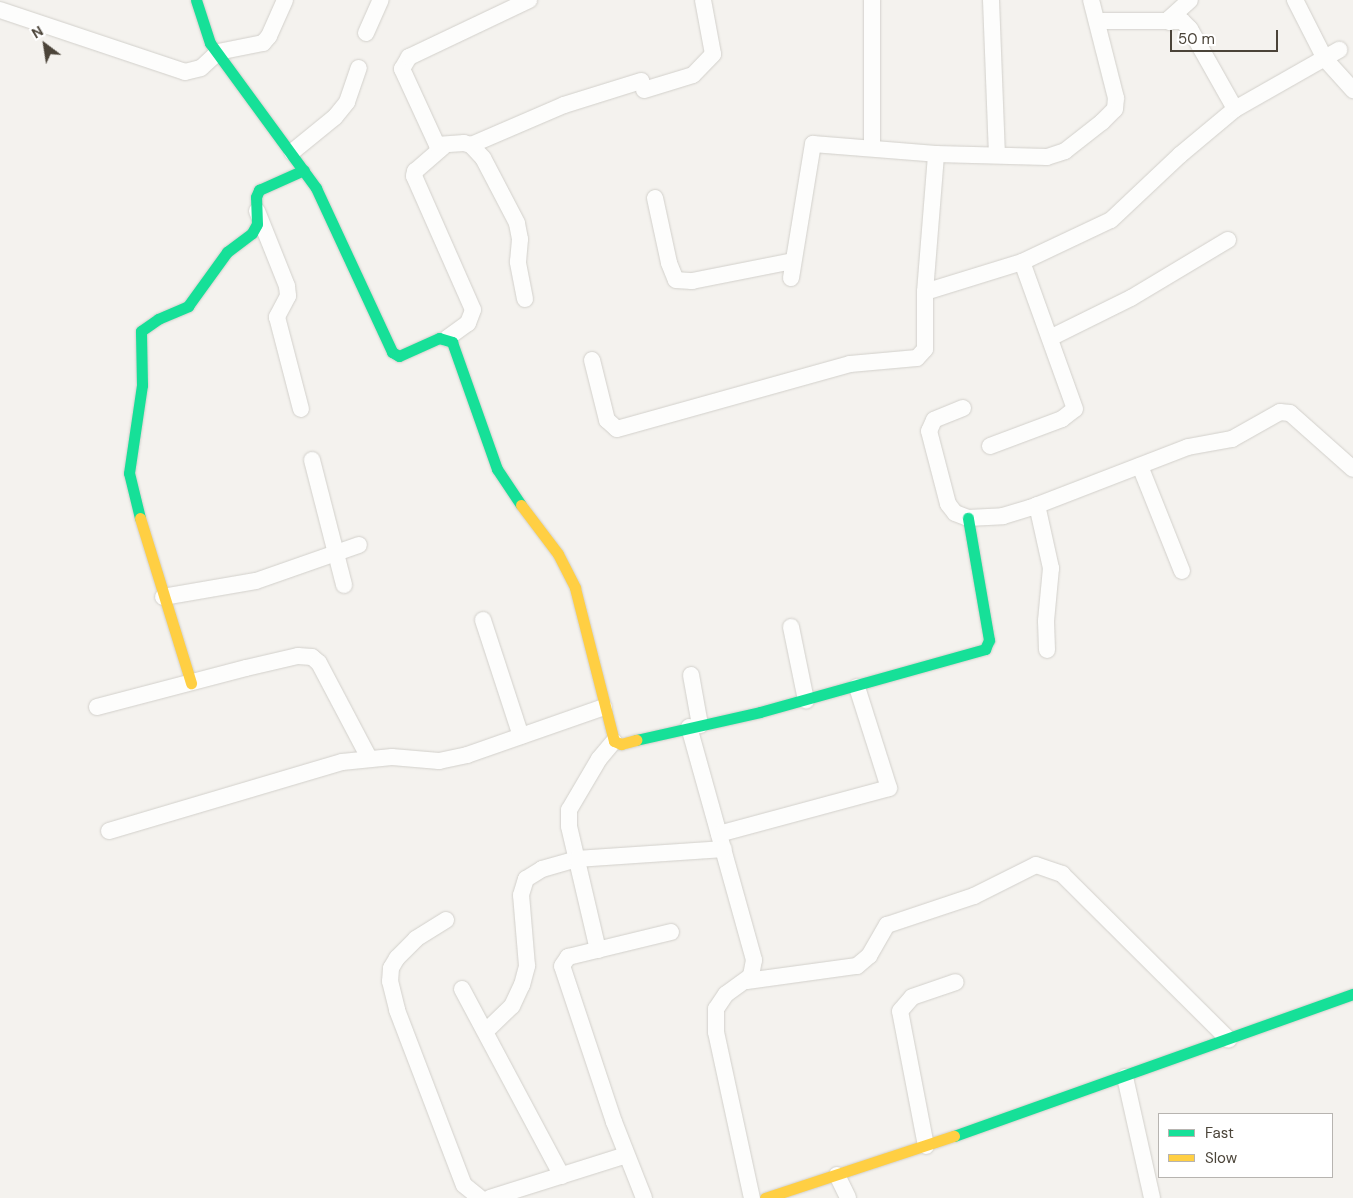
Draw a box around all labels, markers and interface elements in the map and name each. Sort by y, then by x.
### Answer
north arrow [20,20,70,70]
scale bar [1173,20,1280,52]
text: N [28,22,46,42]
text: 50 m [1178,29,1215,49]
legend [1158,1113,1333,1178]
text: Fast [1205,1123,1234,1143]
text: Slow [1205,1148,1237,1168]

